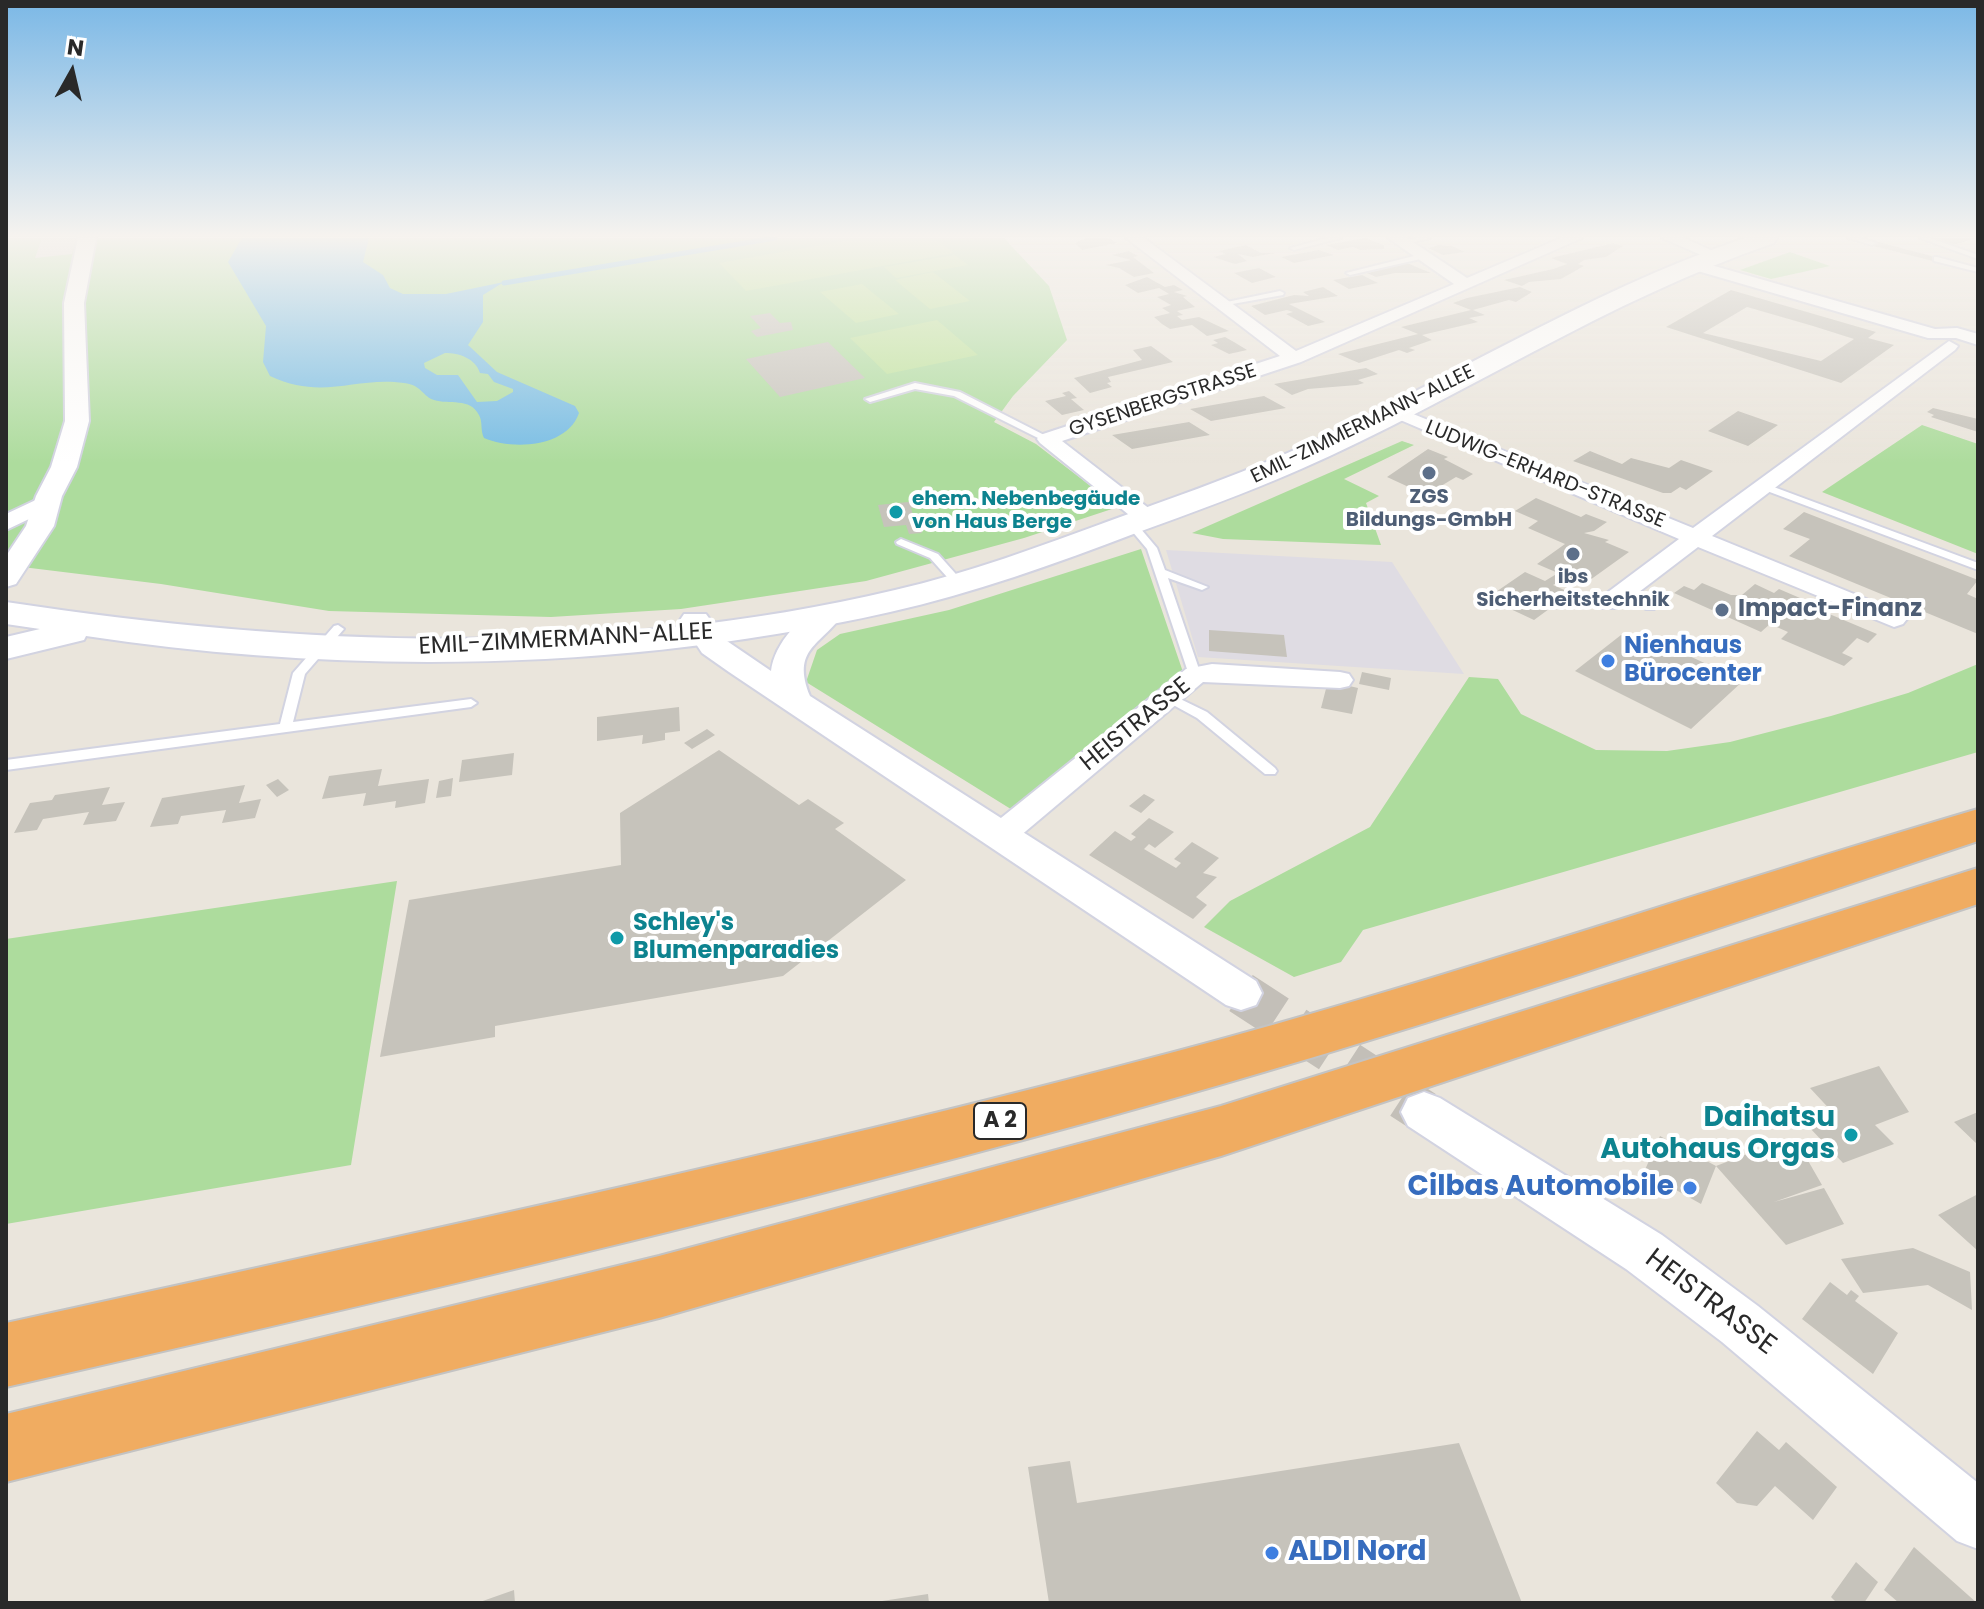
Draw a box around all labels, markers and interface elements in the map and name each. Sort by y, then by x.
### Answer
text: N [65,31,86,64]
north arrow [32,32,112,112]
street label: GYSENBERGSTRASSE [1066,359,1260,443]
street label: EMIL-ZIMMERMANN-ALLEE [1247,360,1479,490]
street label: LUDWIG-ERHARD-STRASSE [1422,416,1668,534]
marker: ZGS Bildungs-GmbH [1420,464,1438,482]
place label: ZGS Bildungs-GmbH [1346,486,1512,533]
place label: ehem. Nebenbegäude von Haus Berge [912,488,1140,535]
marker: ehem. Nebenbegäude von Haus Berge [887,503,905,521]
marker: ibs Sicherheitstechnik [1564,545,1582,563]
place label: ibs Sicherheitstechnik [1476,566,1670,613]
place label: Impact-Finanz [1738,596,1922,624]
marker: Impact-Finanz [1713,601,1731,619]
street label: EMIL-ZIMMERMANN-ALLEE [418,618,714,662]
place label: Nienhaus Bürocenter [1624,633,1762,689]
marker: Nienhaus Bürocenter [1599,652,1617,670]
street label: HEISTRASSE [1075,672,1197,778]
place label: Schley's Blumenparadies [633,910,839,966]
marker: Schley's Blumenparadies [608,929,626,947]
place label: Daihatsu Autohaus Orgas [1600,1102,1835,1168]
road number: A 2 [974,1103,1026,1139]
marker: Daihatsu Autohaus Orgas [1842,1126,1860,1144]
place label: Cilbas Automobile [1408,1171,1674,1205]
marker: Cilbas Automobile [1681,1179,1699,1197]
street label: HEISTRASSE [1638,1243,1782,1363]
place label: ALDI Nord [1288,1536,1426,1570]
marker: ALDI Nord [1263,1544,1281,1562]

